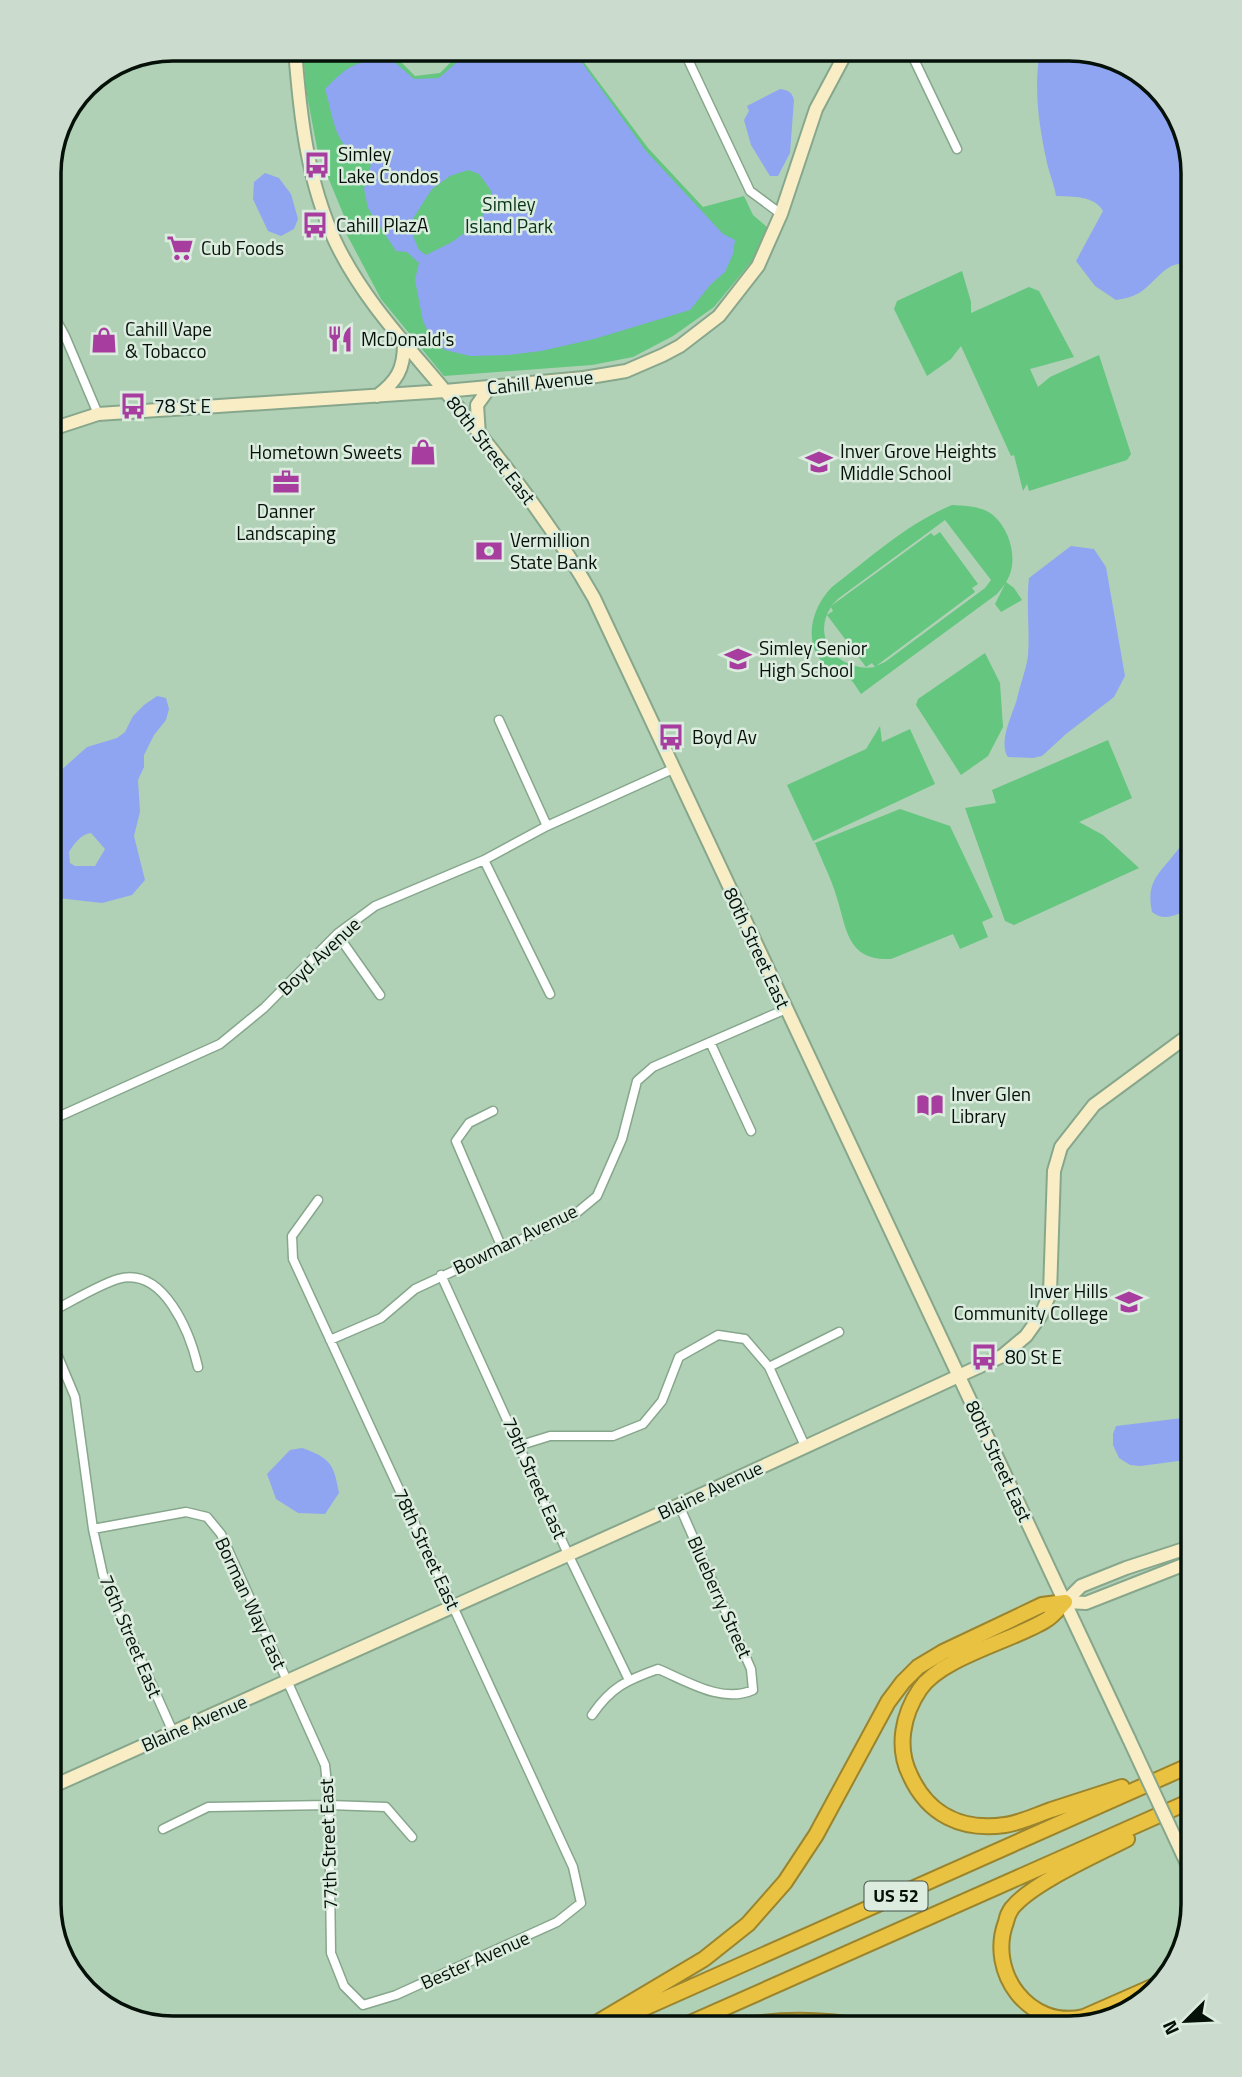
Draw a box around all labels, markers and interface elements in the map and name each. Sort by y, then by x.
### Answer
place label: Simley Lake Condos [338,139,439,190]
bus stop icon: Simley Lake Condos [302,150,332,180]
park label: Simley Island Park [465,189,553,240]
bus stop icon: Cahill PlazA [300,210,330,240]
place label: Cahill PlazA [336,210,428,239]
supermarket icon: Cub Foods [165,233,195,263]
place label: Cub Foods [201,233,284,262]
place label: Cahill Vape & Tobacco [125,314,212,365]
restaurant icon: McDonald's [325,324,355,354]
place label: McDonald's [361,324,454,353]
shop icon: Cahill Vape & Tobacco [89,325,119,355]
street label: Cahill Avenue [485,362,594,401]
street label: 80th Street East [440,389,543,511]
bus stop icon: 78 St E [118,391,148,421]
place label: 78 St E [154,391,211,420]
place label: Inver Grove Heights Middle School [840,436,997,487]
place label: Hometown Sweets [249,437,402,466]
shop icon: Hometown Sweets [408,437,438,467]
school or university icon: Inver Grove Heights Middle School [804,447,834,477]
office icon: Danner Landscaping [271,467,301,497]
place label: Danner Landscaping [236,496,336,547]
place label: Vermillion State Bank [510,525,597,576]
bank icon: Vermillion State Bank [474,536,504,566]
place label: Simley Senior High School [759,633,868,684]
school or university icon: Simley Senior High School [723,644,753,674]
bus stop icon: Boyd Av [656,722,686,752]
place label: Boyd Av [692,722,757,751]
street label: 80th Street East [717,882,798,1014]
street label: Boyd Avenue [271,909,367,1002]
place label: Inver Glen Library [951,1079,1031,1130]
library icon: Inver Glen Library [915,1090,945,1120]
street label: Bowman Avenue [448,1196,582,1281]
place label: Inver Hills Community College [954,1276,1108,1327]
school or university icon: Inver Hills Community College [1114,1287,1144,1317]
bus stop icon: 80 St E [969,1342,999,1372]
place label: 80 St E [1005,1342,1062,1371]
street label: 80th Street East [959,1395,1040,1527]
street label: 79th Street East [496,1412,575,1544]
street label: Blaine Avenue [652,1452,767,1527]
street label: 78th Street East [387,1483,468,1615]
street label: Blueberry Street [681,1531,760,1663]
street label: Borman Way East [208,1532,295,1674]
street label: 76th Street East [93,1570,171,1702]
street label: Blaine Avenue [136,1686,251,1759]
street label: 77th Street East [311,1778,344,1910]
road number: US 52 [864,1882,928,1910]
street label: Bester Avenue [416,1923,534,1997]
north arrow [1151,1986,1221,2056]
text: N [1154,2016,1186,2040]

